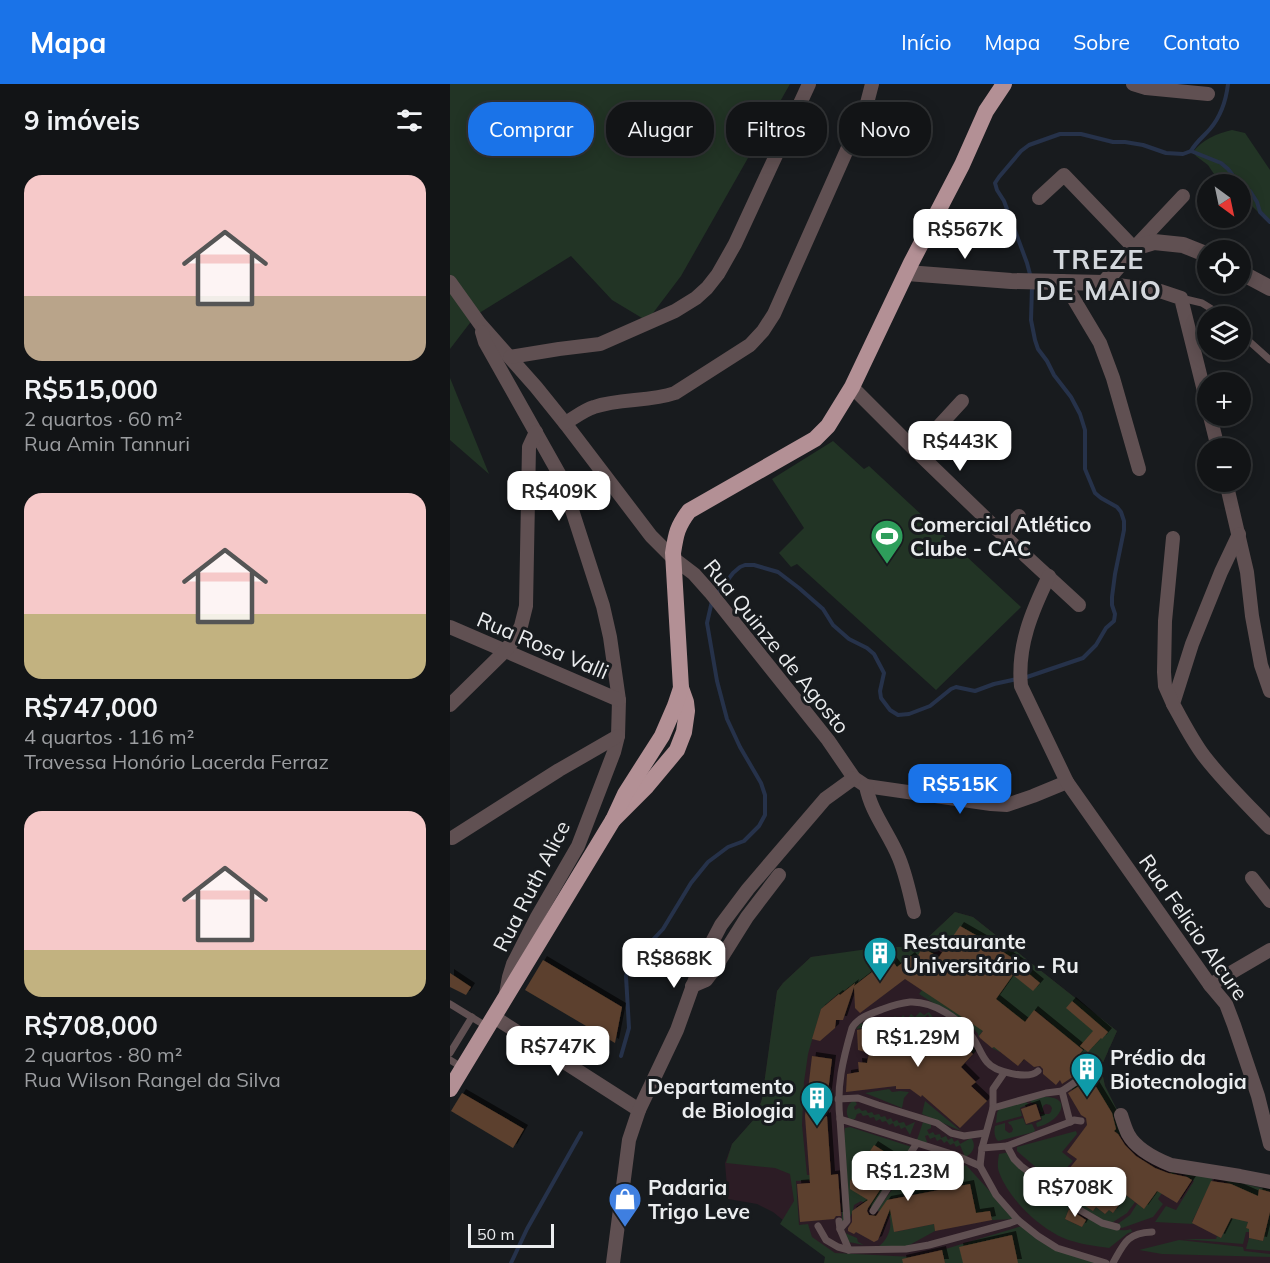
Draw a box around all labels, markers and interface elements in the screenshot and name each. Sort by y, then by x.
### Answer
text: Mapa [30,25,106,60]
text: Início [901,29,951,55]
text: Mapa [984,29,1040,55]
text: Sobre [1073,29,1130,55]
text: Contato [1163,29,1240,55]
chip: Comprar [468,102,594,156]
chip: Alugar [606,102,714,156]
chip: Filtros [726,102,827,156]
chip: Novo [839,102,931,156]
text: 9 imóveis [24,104,140,137]
icon: filters [393,104,426,137]
north arrow [1197,174,1251,228]
map controls [1197,174,1251,492]
pin: R$567K [916,209,1014,260]
icon: home [171,214,279,322]
text: R$567K [927,216,1003,241]
button: locate [1197,240,1251,294]
district label: TREZE DE MAIO [1035,242,1163,307]
button: layers [1197,306,1251,360]
button: + [1197,372,1251,426]
text: R$515,000 [24,373,158,406]
text: 2 quartos · 60 m² [24,406,182,431]
pin: R$443K [911,421,1009,472]
text: R$443K [922,428,998,453]
text: Rua Amin Tannuri [24,431,190,456]
button: − [1197,438,1251,492]
pin: R$409K [510,471,608,522]
text: R$409K [521,478,597,503]
place label: Comercial Atlético Clube - CAC [910,511,1091,561]
sports icon: Comercial Atlético Clube - CAC [869,518,905,565]
icon: home [171,532,279,640]
street label: Rua Quinze de Agosto [699,553,855,739]
street label: Rua Rosa Valli [473,606,613,684]
text: R$747,000 [24,691,158,724]
text: 4 quartos · 116 m² [24,724,194,749]
text: Travessa Honório Lacerda Ferraz [24,749,329,774]
pin: R$515K [911,764,1009,815]
text: R$515K [922,771,998,796]
street label: Rua Ruth Alice [487,816,575,956]
street label: Rua Felicio Alcure [1134,849,1254,1005]
icon: home [171,850,279,958]
place label: Restaurante Universitário - Ru [903,928,1079,978]
building icon: Restaurante Universitário - Ru [862,935,898,982]
pin: R$868K [625,938,723,989]
text: R$868K [636,945,712,970]
text: R$708,000 [24,1009,158,1042]
pin: R$1.29M [863,1017,973,1068]
text: R$1.29M [876,1024,960,1049]
pin: R$747K [509,1026,607,1077]
text: R$747K [520,1033,596,1058]
text: 2 quartos · 80 m² [24,1042,182,1067]
place label: Prédio da Biotecnologia [1110,1044,1247,1094]
building icon: Prédio da Biotecnologia [1069,1051,1105,1098]
text: Rua Wilson Rangel da Silva [24,1067,281,1092]
place label: Departamento de Biologia [647,1073,794,1123]
building icon: Departamento de Biologia [799,1080,835,1127]
pin: R$1.23M [853,1151,963,1202]
text: R$1.23M [866,1158,950,1183]
pin: R$708K [1026,1167,1124,1218]
place label: Padaria Trigo Leve [648,1174,750,1224]
text: R$708K [1037,1174,1113,1199]
shop icon: Padaria Trigo Leve [607,1181,643,1228]
scale bar [468,1221,554,1248]
text: 50 m [477,1224,514,1244]

